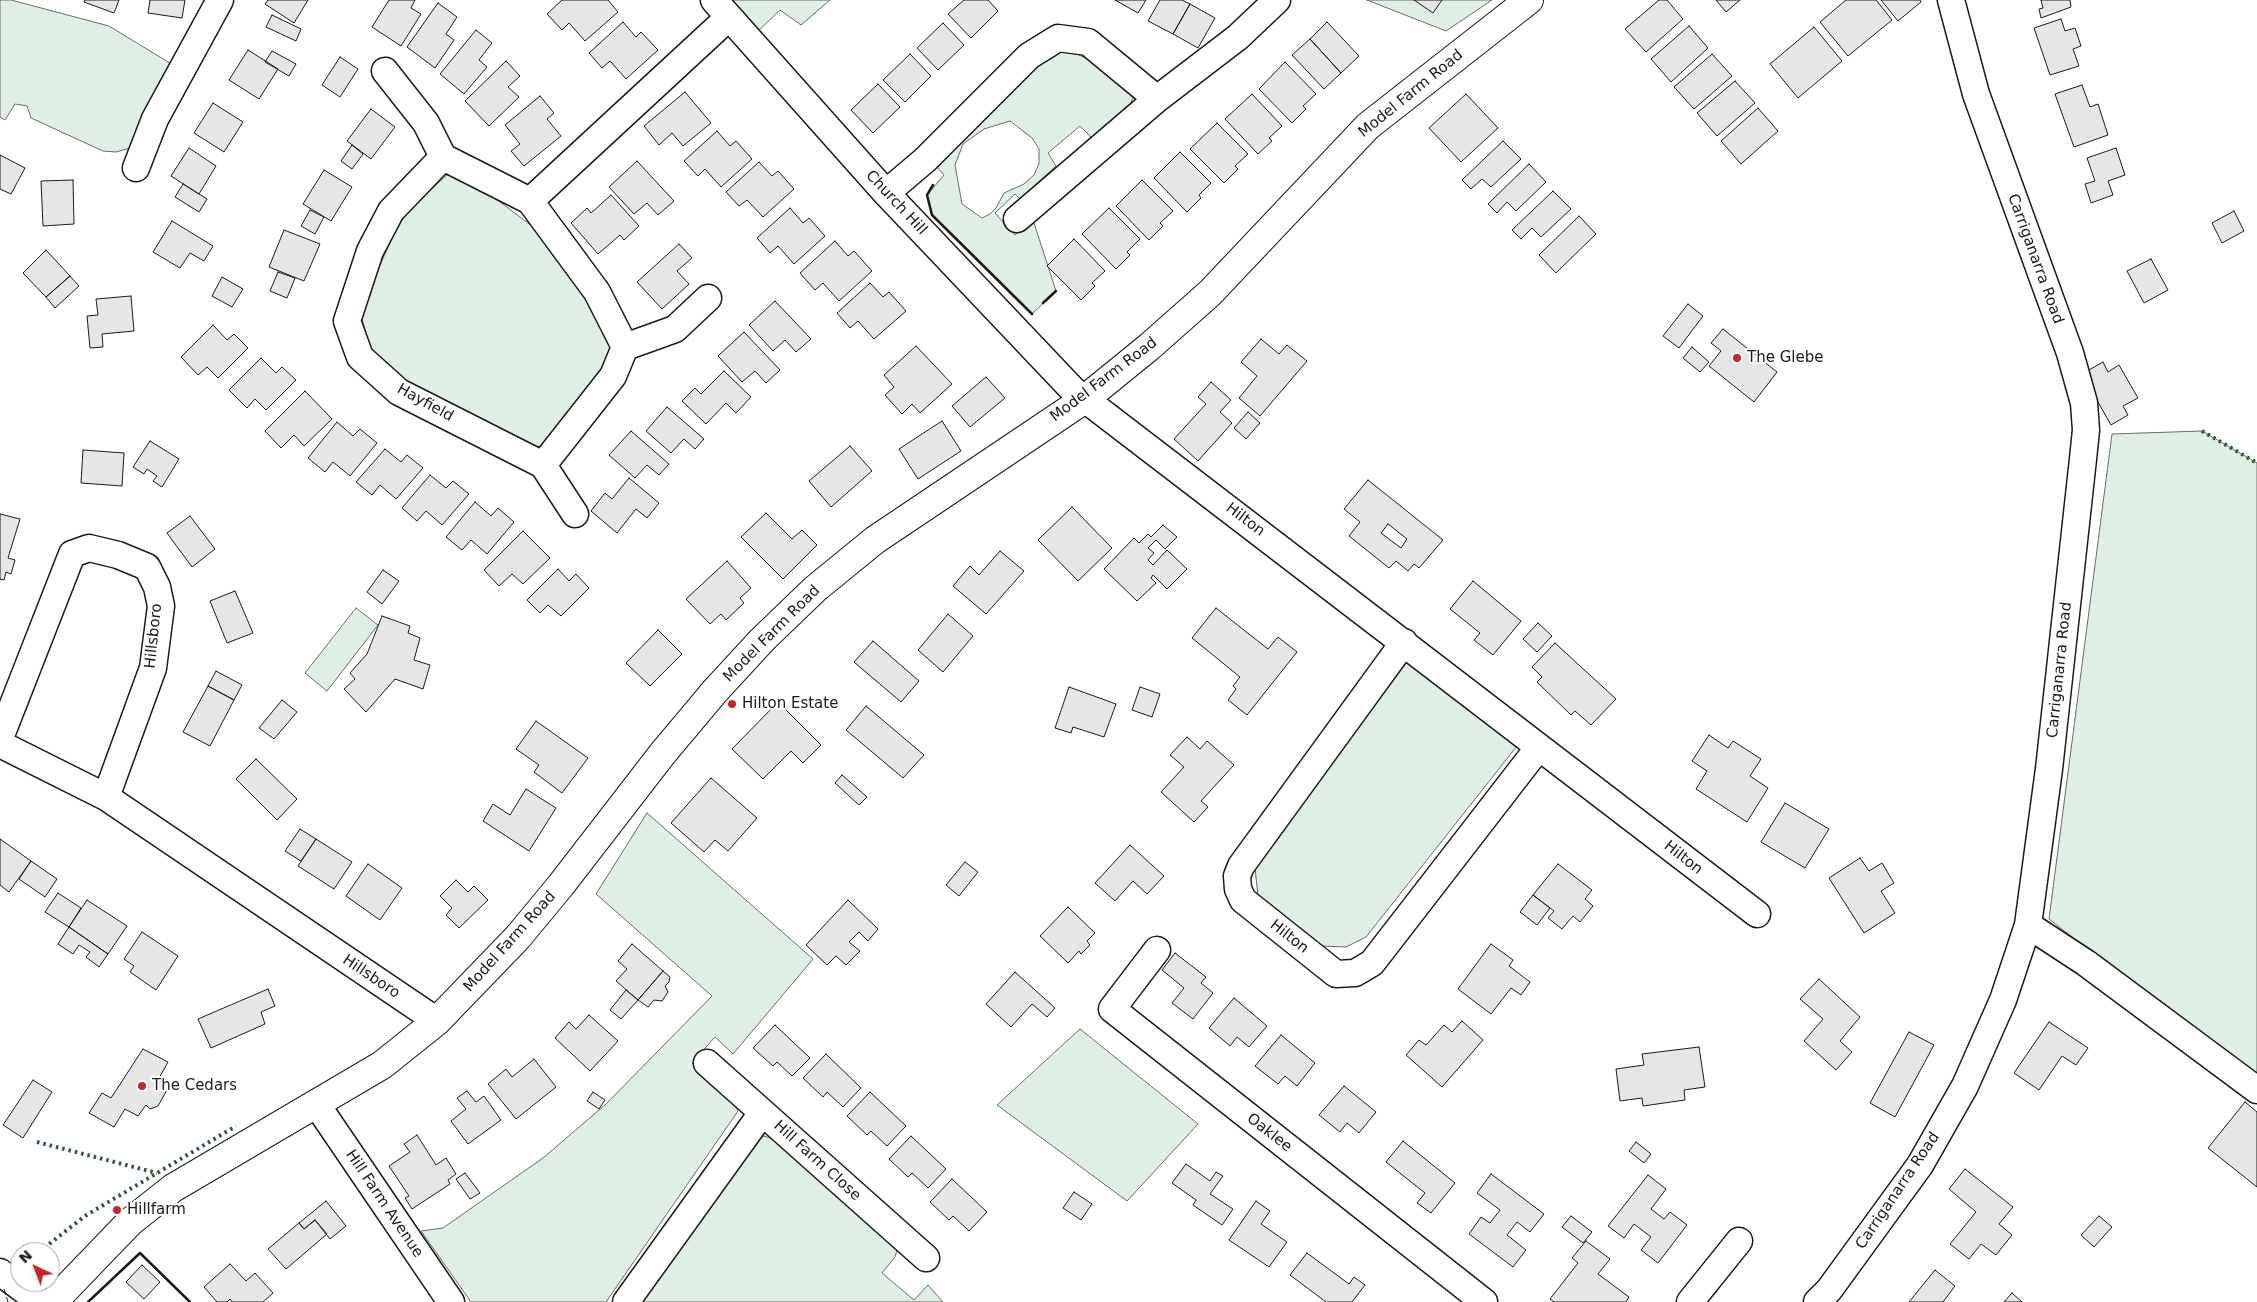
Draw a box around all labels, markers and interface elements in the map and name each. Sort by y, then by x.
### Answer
street label: Model Farm Road [1355,46,1467,142]
street label: Church Hill [862,167,930,239]
street label: Carriganarra Road [2003,192,2067,326]
street label: Model Farm Road [1047,334,1161,426]
place label: The Glebe [1747,349,1823,367]
marker: The Glebe [1731,352,1743,364]
street label: Hayfield [394,380,456,426]
street label: Hilton [1222,500,1268,540]
street label: Model Farm Road [720,582,824,686]
street label: Carriganarra Road [2044,601,2076,739]
street label: Hillsboro [142,603,166,669]
place label: Hilton Estate [742,695,838,713]
marker: Hilton Estate [726,698,738,710]
street label: Hilton [1660,837,1706,879]
street label: Model Farm Road [460,888,560,996]
street label: Hilton [1266,916,1312,958]
street label: Hillsboro [339,951,403,1003]
place label: The Cedars [152,1077,237,1095]
marker: The Cedars [136,1080,148,1092]
street label: Oaklee [1243,1110,1295,1156]
street label: Hill Farm Close [770,1117,864,1205]
street label: Carriganarra Road [1852,1129,1944,1253]
street label: Hill Farm Avenue [341,1147,427,1261]
place label: Hillfarm [127,1201,186,1219]
marker: Hillfarm [111,1204,123,1216]
north arrow [10,1242,60,1292]
text: N [16,1247,35,1267]

